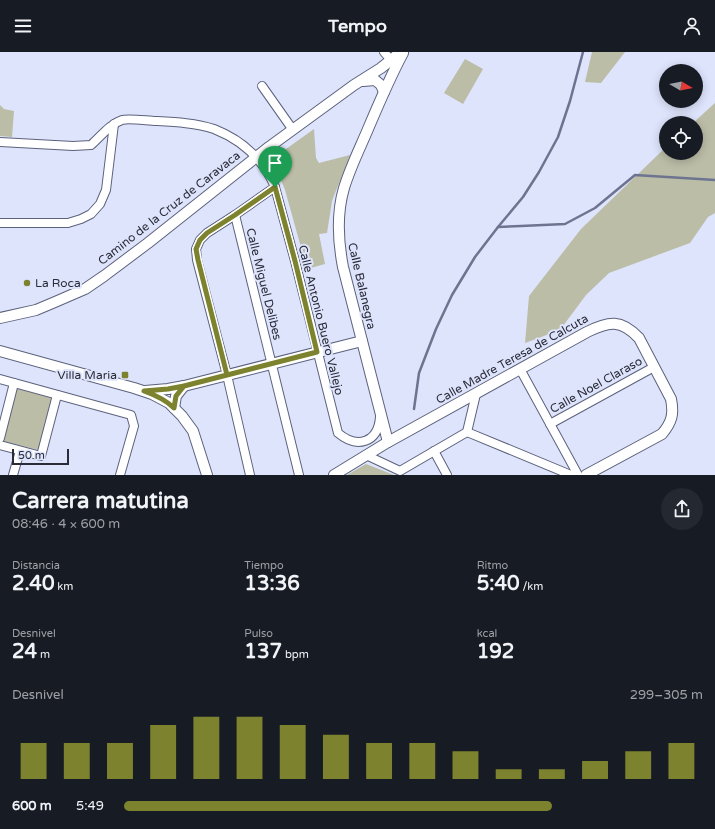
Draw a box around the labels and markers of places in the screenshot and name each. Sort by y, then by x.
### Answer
pin [258,146,292,187]
place label: La Roca [35,276,81,290]
marker: La Roca [22,278,32,288]
place label: Villa Maria [57,368,117,382]
marker: Villa Maria [120,370,130,380]

